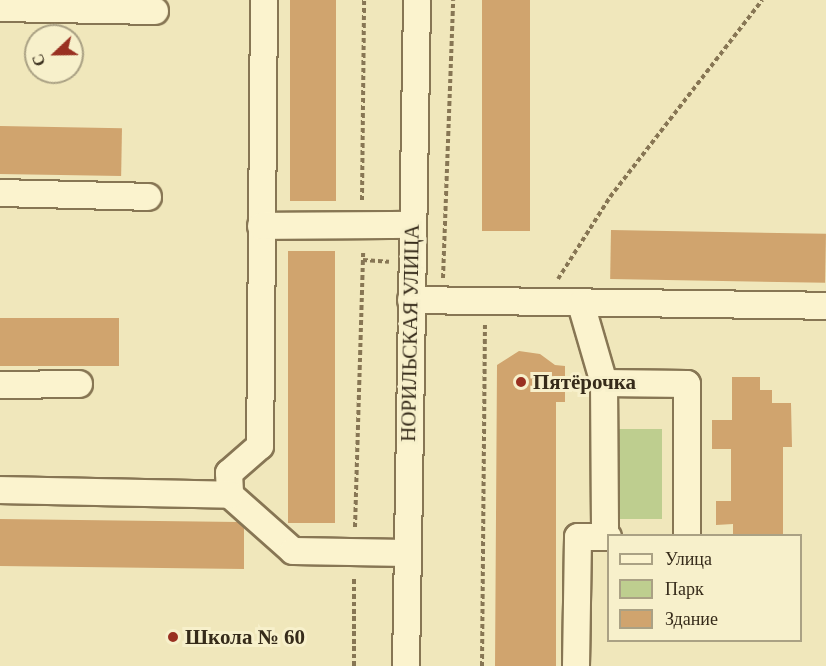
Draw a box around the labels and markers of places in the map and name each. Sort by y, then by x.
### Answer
place label: Пятёрочка [533,369,636,395]
marker: Пятёрочка [514,375,528,389]
place label: Школа № 60 [185,624,305,650]
marker: Школа № 60 [166,630,180,644]

